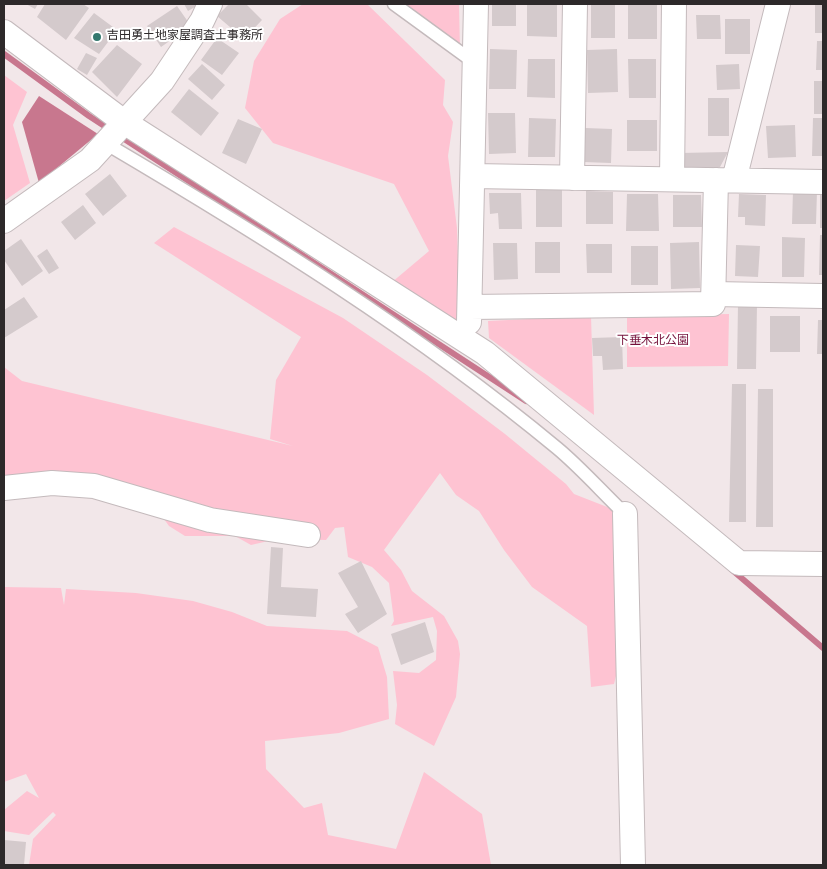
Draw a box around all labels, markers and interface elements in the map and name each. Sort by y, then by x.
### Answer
place label: 吉田勇土地家屋調査士事務所 [107,30,263,44]
marker: 吉田勇土地家屋調査士事務所 [91,31,103,43]
park label: 下垂木北公園 [617,335,689,349]

